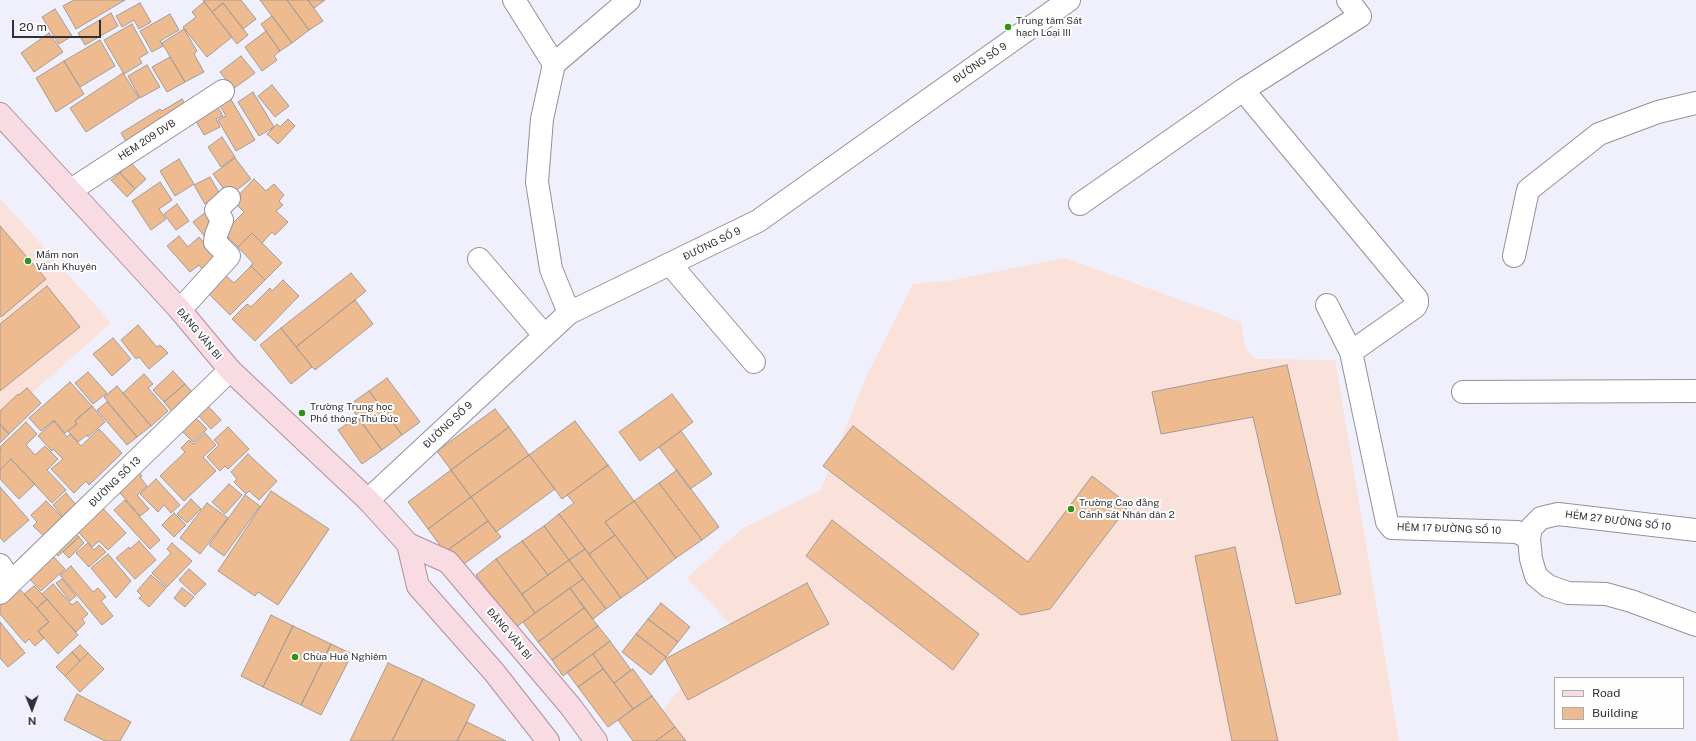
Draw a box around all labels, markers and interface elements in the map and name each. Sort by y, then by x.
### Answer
scale bar [14,12,103,38]
place label: Trung tâm Sát hạch Loại III [1016,15,1082,38]
text: 20 m [19,20,47,34]
marker: Trung tâm Sát hạch Loại III [1003,22,1013,32]
street label: ĐƯỜNG SỐ 9 [951,40,1009,86]
street label: HEM 209 DVB [116,117,178,163]
street label: ĐƯỜNG SỐ 9 [681,225,743,263]
place label: Mầm non Vành Khuyên [36,249,97,272]
marker: Mầm non Vành Khuyên [23,256,33,266]
street label: ĐẶNG VĂN BI [174,306,224,362]
street label: ĐƯỜNG SỐ 9 [421,399,475,451]
place label: Trường Trung học Phổ thông Thủ Đức [310,401,399,424]
marker: Trường Trung học Phổ thông Thủ Đức [297,408,307,418]
street label: ĐƯỜNG SỐ 13 [87,454,143,510]
place label: Trường Cao đẳng Cảnh sát Nhân dân 2 [1079,497,1175,520]
marker: Trường Cao đẳng Cảnh sát Nhân dân 2 [1066,504,1076,514]
street label: HẺM 27 ĐƯỜNG SỐ 10 [1564,509,1672,533]
street label: HẺM 17 ĐƯỜNG SỐ 10 [1397,521,1501,537]
street label: ĐẶNG VĂN BI [484,606,534,662]
place label: Chùa Huê Nghiêm [303,651,387,663]
marker: Chùa Huê Nghiêm [290,652,300,662]
legend [1554,677,1684,729]
text: Road [1592,686,1620,700]
north arrow [12,689,52,729]
text: Building [1592,706,1638,720]
text: N [28,715,37,727]

